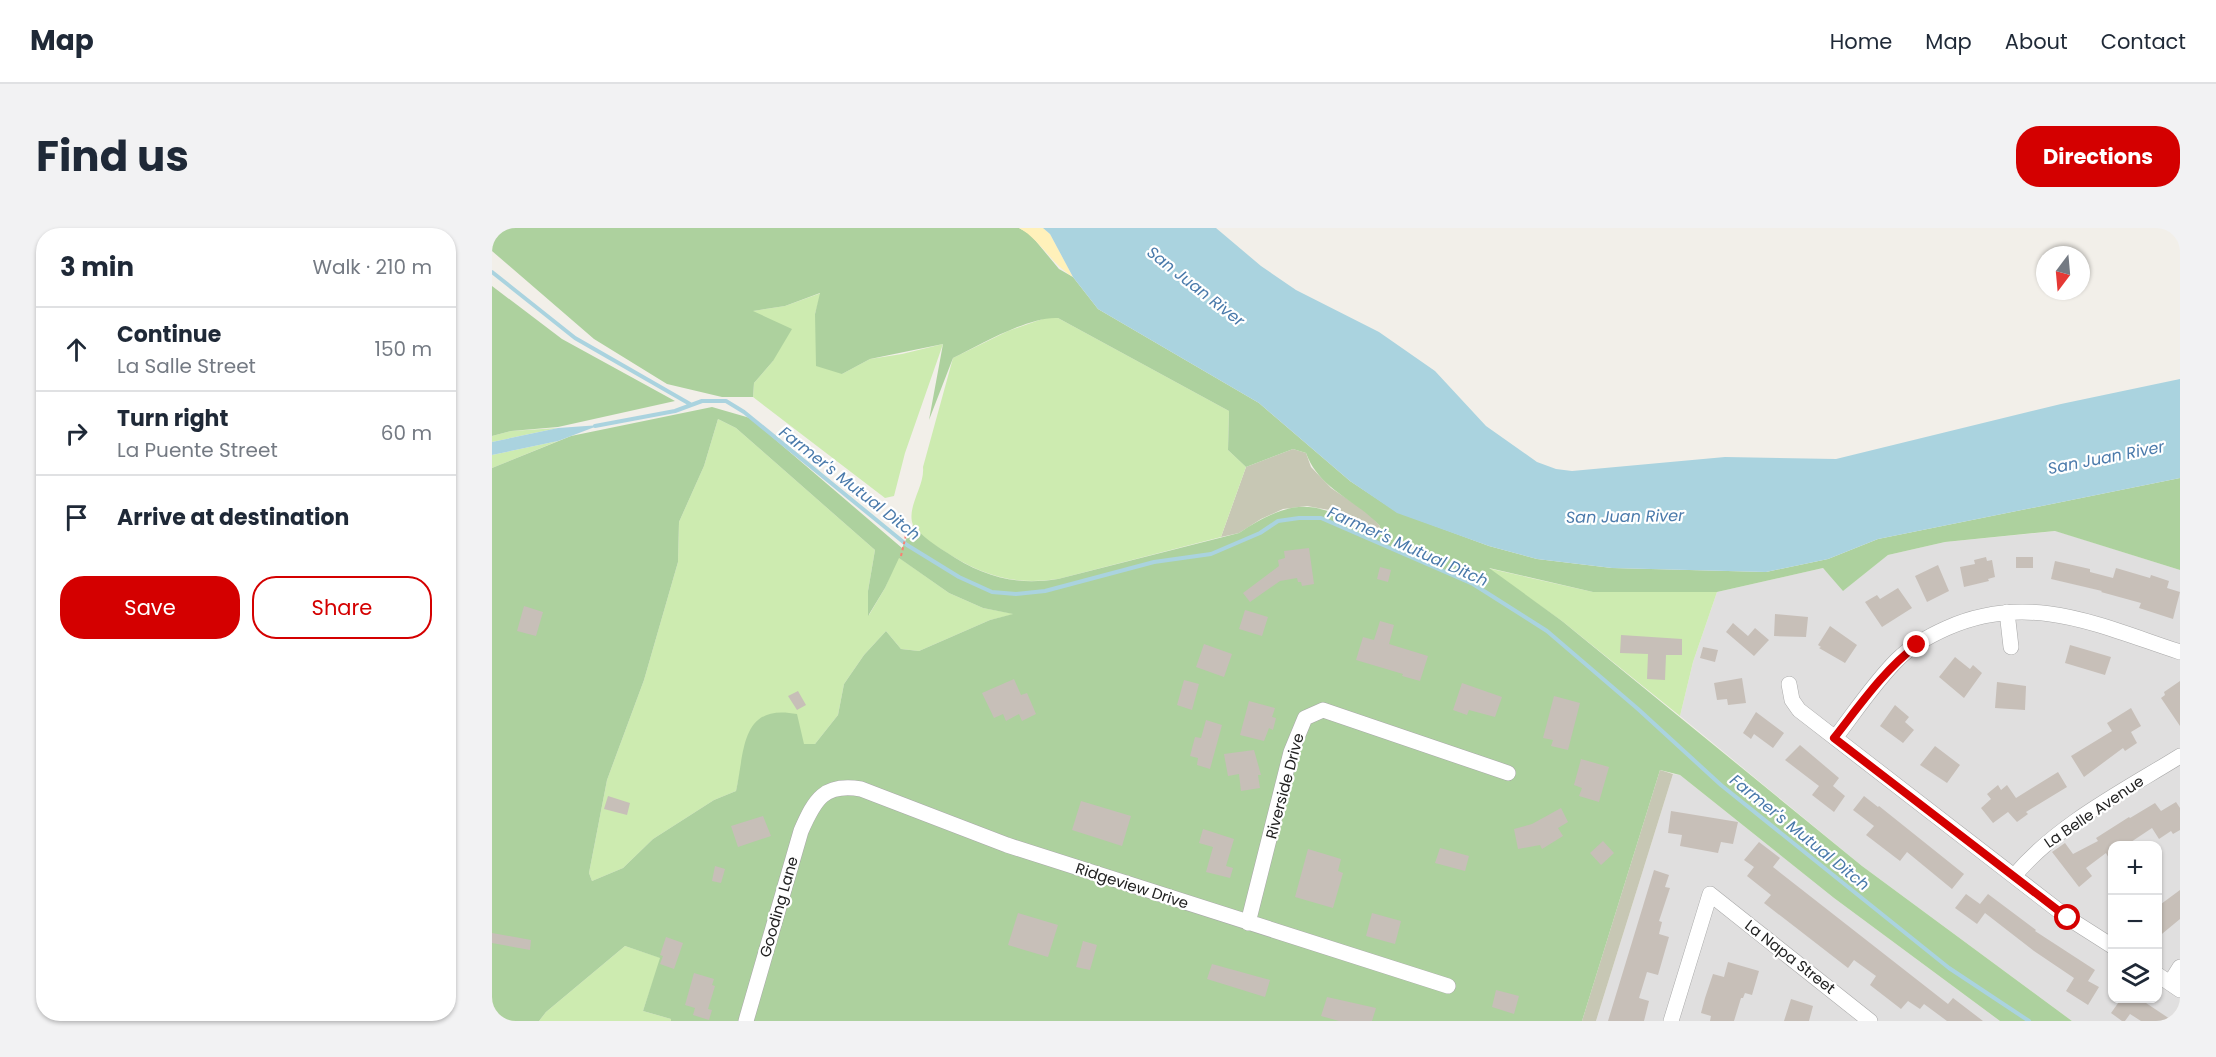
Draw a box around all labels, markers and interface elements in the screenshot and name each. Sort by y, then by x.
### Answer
text: Map [30,21,94,60]
text: Home [1830,27,1892,56]
text: Map [1925,27,1972,56]
text: About [2005,27,2068,56]
text: Contact [2101,27,2186,56]
button: Directions [2016,126,2180,187]
text: Find us [36,127,189,186]
water label: San Juan River [1142,241,1250,332]
north arrow [2036,246,2090,300]
text: 3 min [60,249,134,285]
text: Walk · 210 m [312,253,432,281]
text: Continue [117,319,221,350]
icon: ahead [60,333,93,366]
text: 150 m [375,335,432,363]
text: La Salle Street [117,352,256,380]
text: Turn right [117,403,228,434]
icon: right [60,417,93,450]
text: 60 m [381,419,432,447]
water label: Farmer's Mutual Ditch [774,421,925,546]
water label: San Juan River [2046,435,2167,480]
text: La Puente Street [117,436,278,464]
icon: arrive [60,501,93,534]
water label: Farmer's Mutual Ditch [1324,501,1492,592]
text: Arrive at destination [117,502,349,533]
water label: San Juan River [1566,504,1685,529]
button: Save [60,576,240,639]
button: Share [252,576,432,639]
route end [1903,631,1929,657]
street label: Riverside Drive [1260,731,1309,841]
water label: Farmer's Mutual Ditch [1725,769,1874,896]
street label: La Belle Avenue [2040,770,2148,853]
map controls [2108,841,2162,1003]
button: + [2108,841,2162,895]
street label: Gooding Lane [754,854,803,960]
street label: Ridgeview Drive [1073,857,1191,914]
button: − [2108,895,2162,949]
route start [2054,904,2080,930]
street label: La Napa Street [1741,915,1840,999]
button: layers [2108,949,2162,1003]

